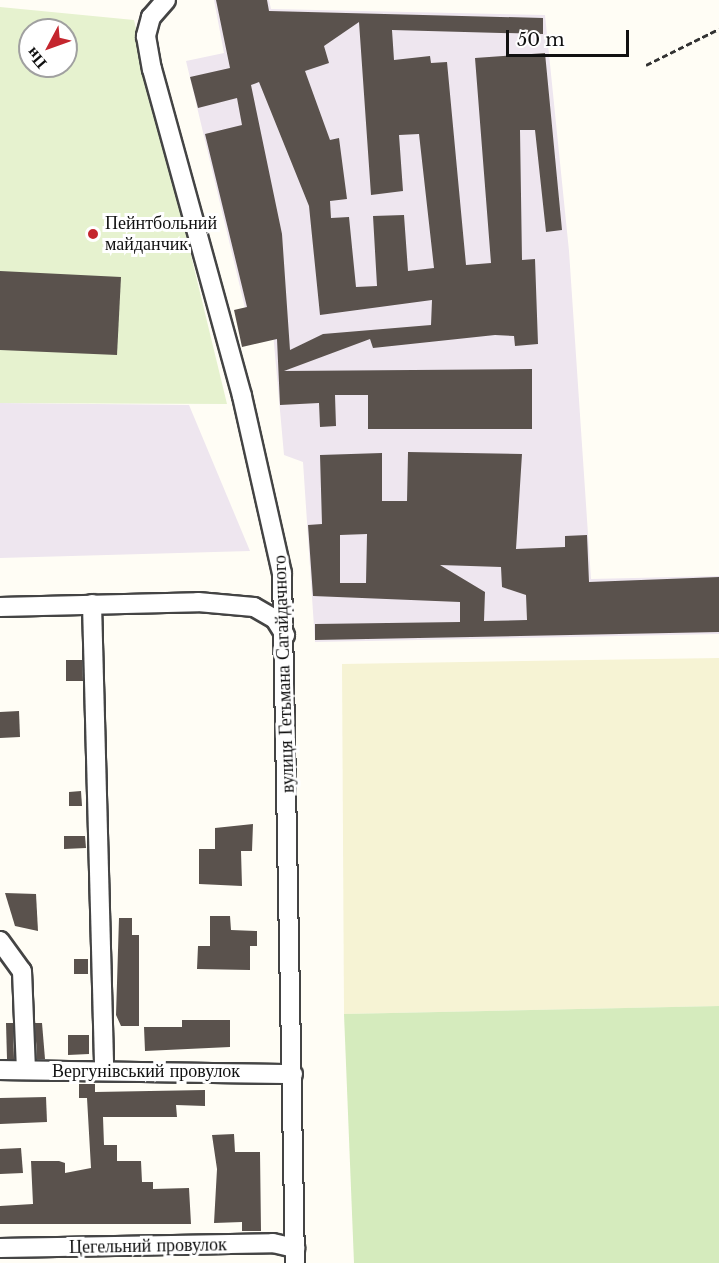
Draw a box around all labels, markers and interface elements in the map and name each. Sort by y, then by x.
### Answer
north arrow [18,18,78,78]
scale bar [509,18,632,56]
text: 50 m [517,29,565,51]
text: Пн [21,44,51,73]
place label: Пейнтбольний майданчик [105,213,217,256]
marker: Пейнтбольний майданчик [86,227,100,241]
street label: вулиця Гетьмана Сагайдачного [269,555,299,793]
street label: Вергунівський провулок [52,1060,240,1082]
street label: Цегельний провулок [69,1234,227,1258]

